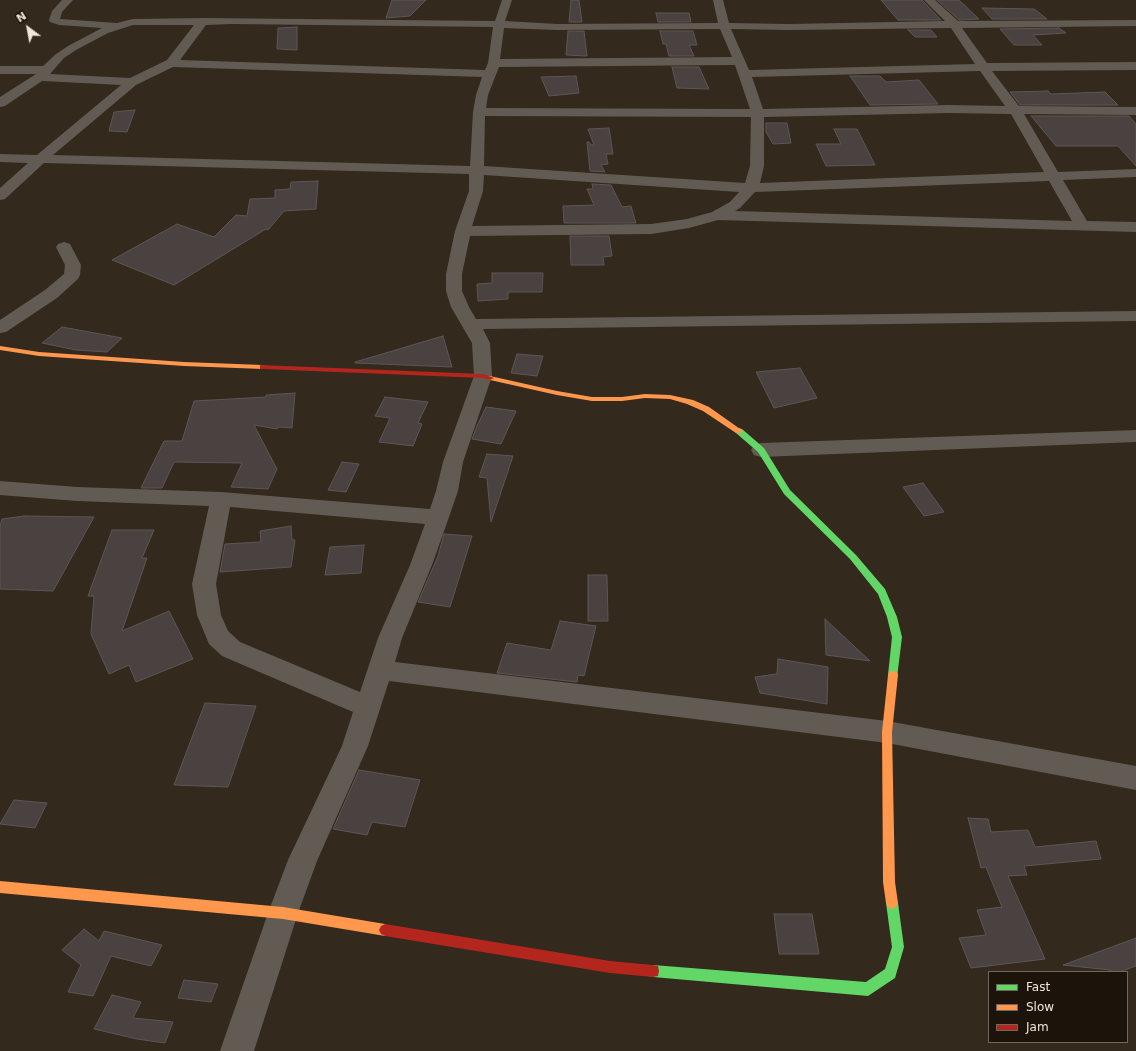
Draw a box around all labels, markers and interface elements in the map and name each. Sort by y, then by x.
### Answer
north arrow [8,8,48,48]
text: N [14,9,29,25]
legend [988,971,1128,1043]
text: Fast [1026,980,1050,994]
text: Slow [1026,1000,1054,1014]
text: Jam [1026,1020,1049,1034]

